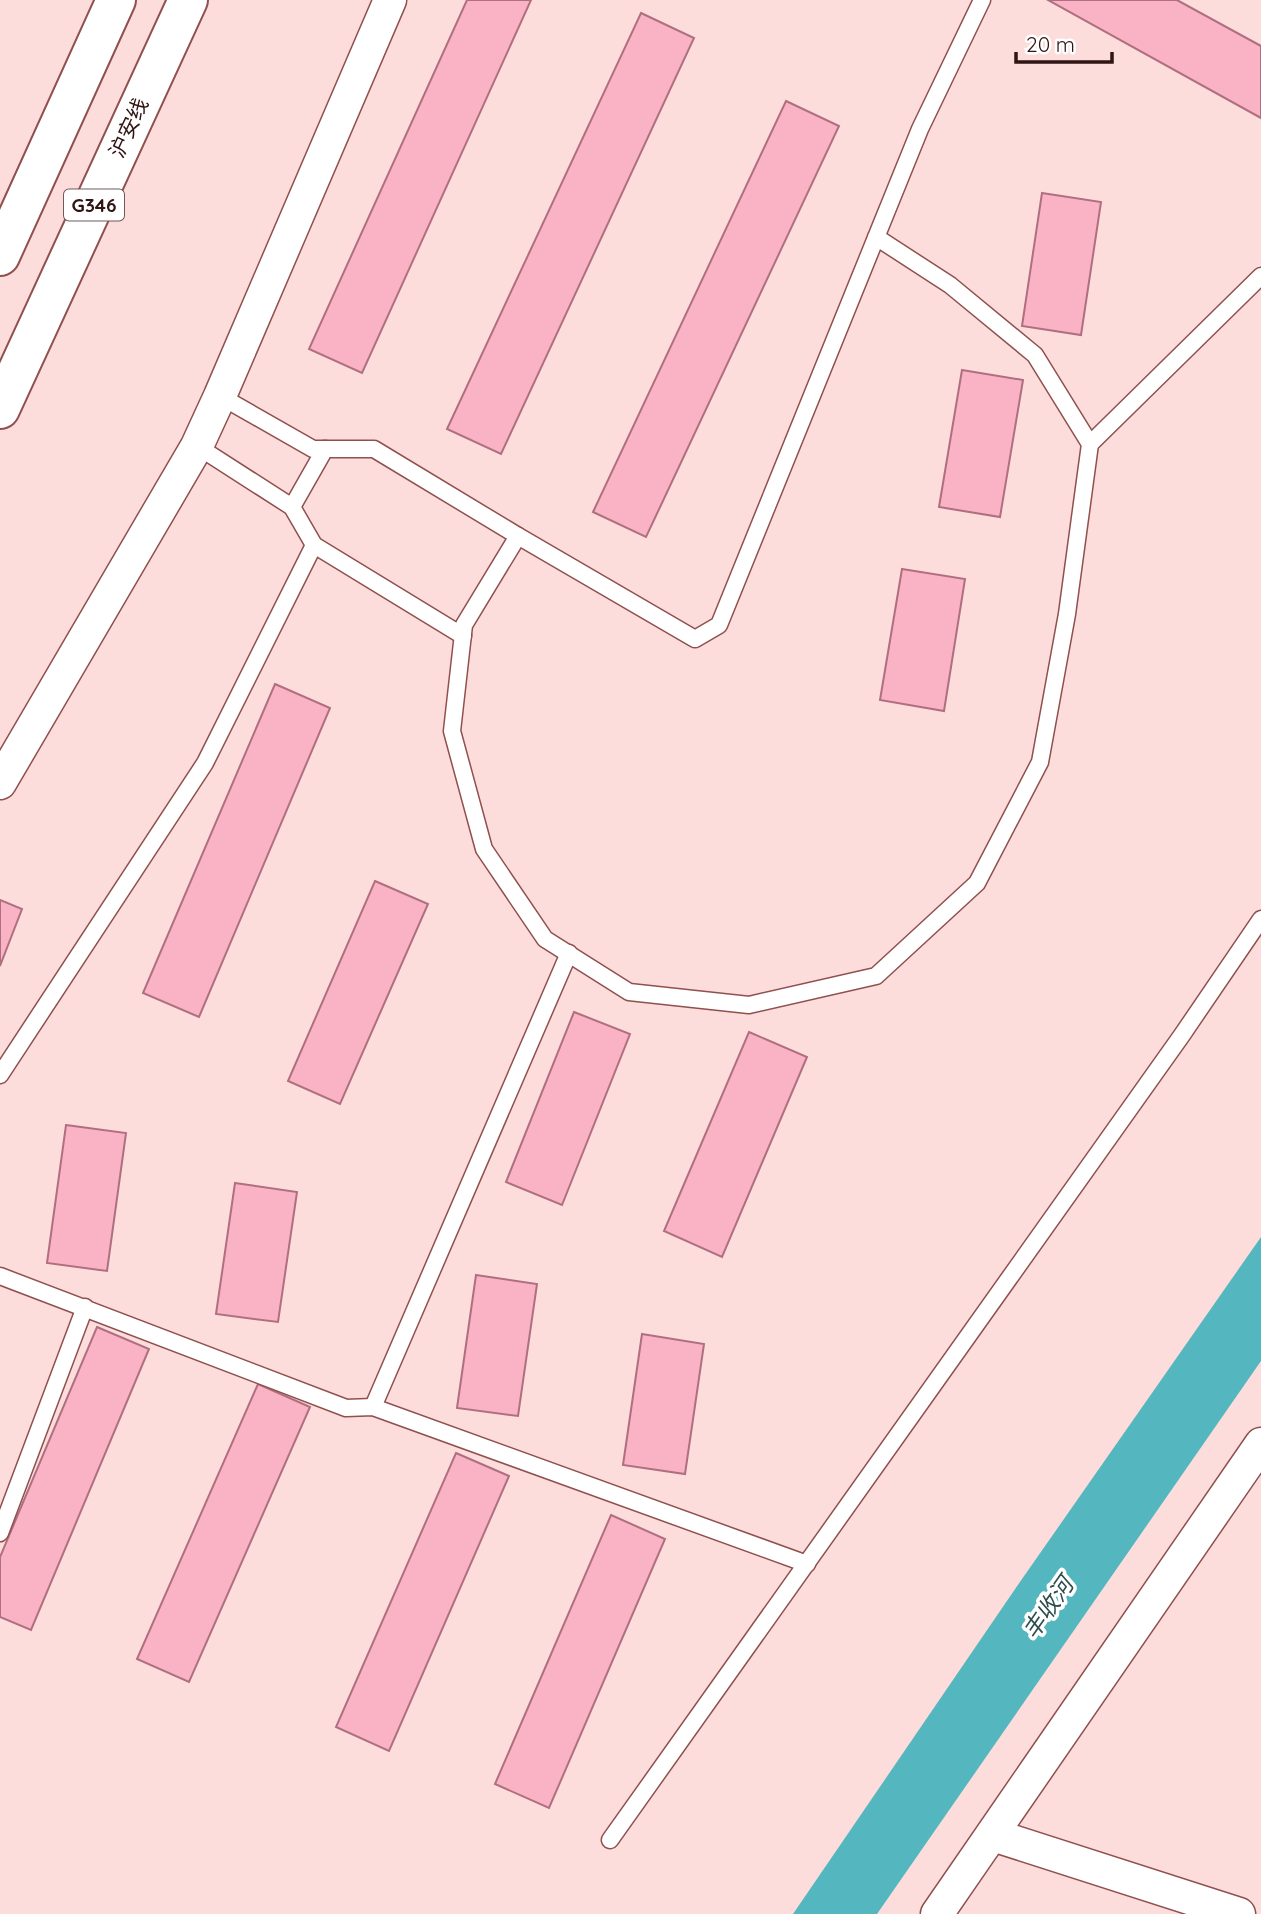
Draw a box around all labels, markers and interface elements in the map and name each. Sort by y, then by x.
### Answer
scale bar [1016,21,1112,65]
text: 20 m [1026,31,1075,57]
street label: 沪安线 [103,94,153,162]
road number: G346 [64,190,124,220]
water label: 丰收河 [1016,1568,1082,1644]

